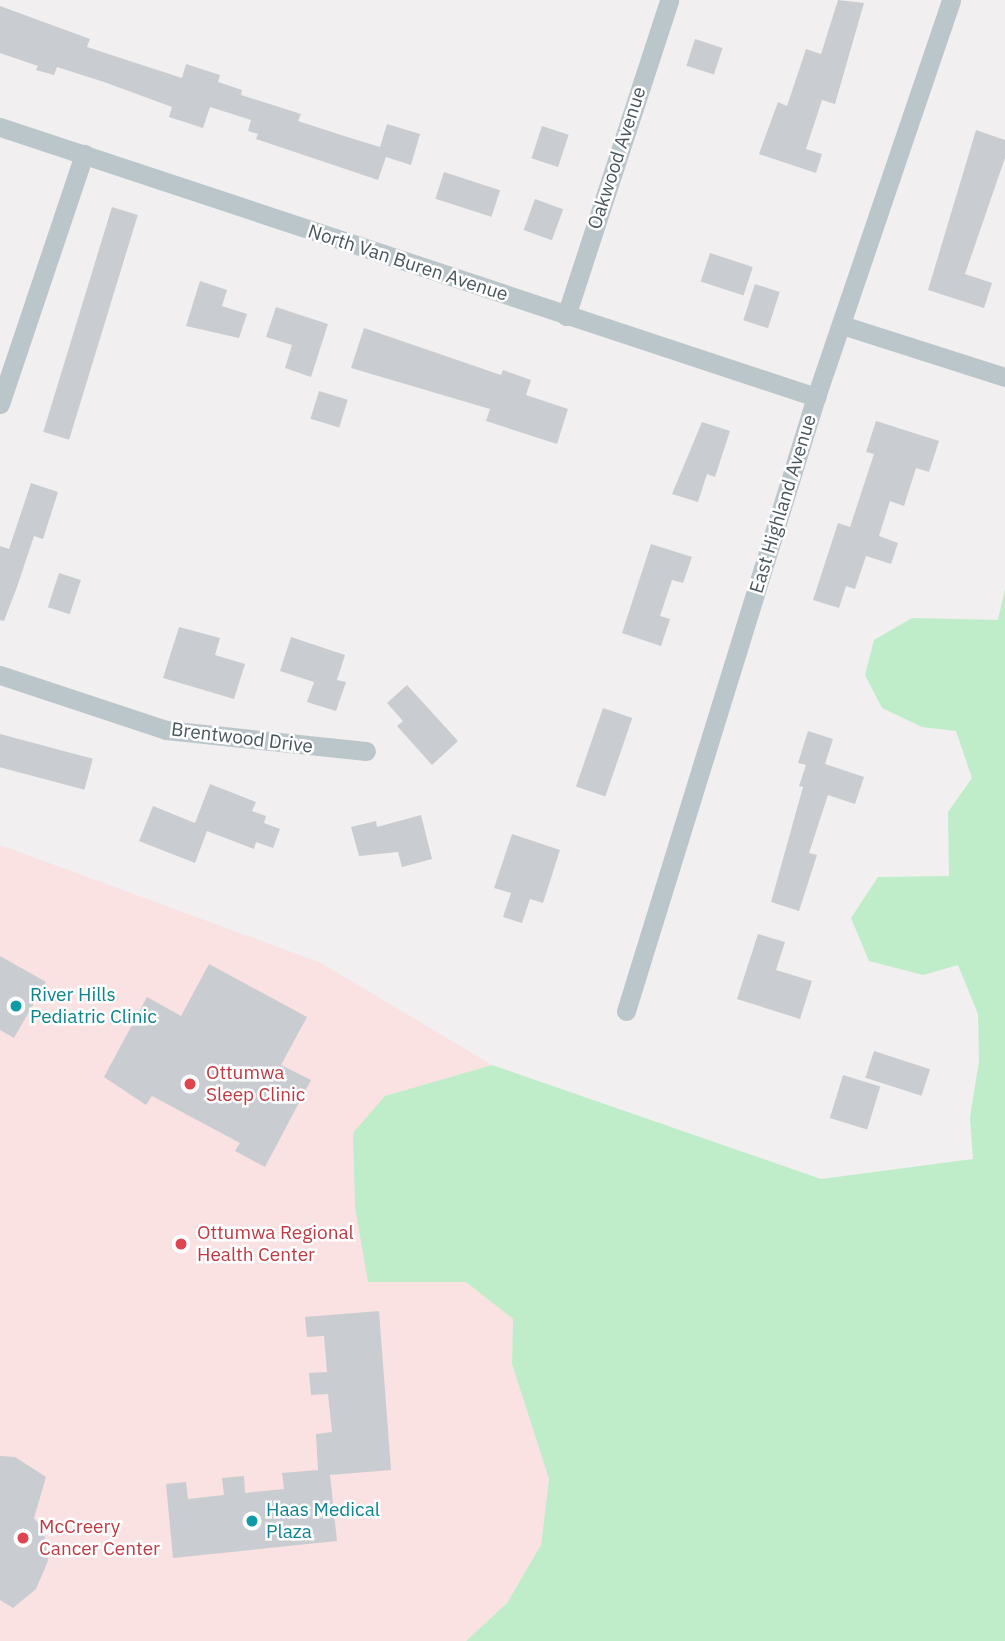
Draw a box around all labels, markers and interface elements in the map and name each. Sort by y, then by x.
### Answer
street label: Oakwood Avenue [583,84,651,232]
street label: North Van Buren Avenue [305,220,511,306]
street label: East Highland Avenue [745,412,821,596]
street label: Brentwood Drive [170,718,314,758]
place label: River Hills Pediatric Clinic [30,984,157,1028]
marker: River Hills Pediatric Clinic [8,998,24,1014]
place label: Ottumwa Sleep Clinic [206,1062,305,1106]
marker: Ottumwa Sleep Clinic [180,1074,200,1094]
place label: Ottumwa Regional Health Center [197,1222,354,1266]
marker: Ottumwa Regional Health Center [171,1234,191,1254]
place label: Haas Medical Plaza [266,1499,380,1543]
marker: Haas Medical Plaza [244,1513,260,1529]
place label: McCreery Cancer Center [39,1516,160,1560]
marker: McCreery Cancer Center [13,1528,33,1548]

